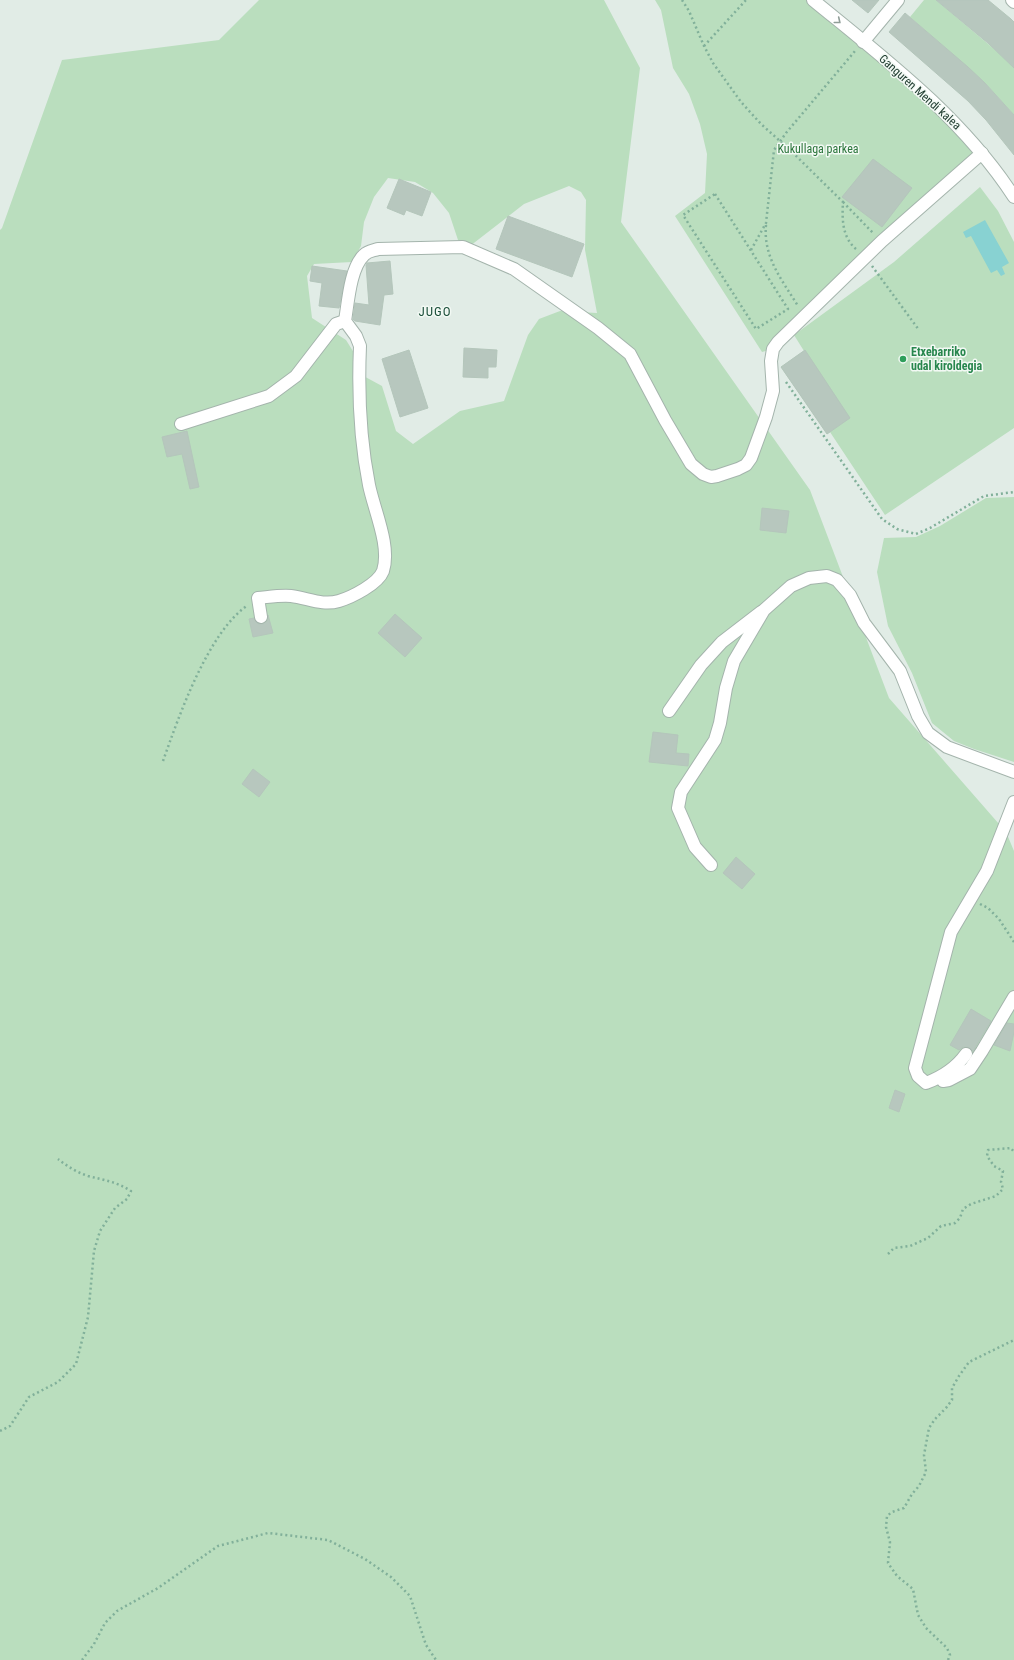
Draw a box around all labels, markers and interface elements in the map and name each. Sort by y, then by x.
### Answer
one-way arrow [834,16,841,23]
street label: Ganguren Mendi kalea [876,52,964,133]
park label: Kukullaga parkea [777,142,859,156]
district label: JUGO [418,304,452,319]
place label: Etxebarriko udal kiroldegia [911,345,983,373]
marker: Etxebarriko udal kiroldegia [898,354,908,364]

